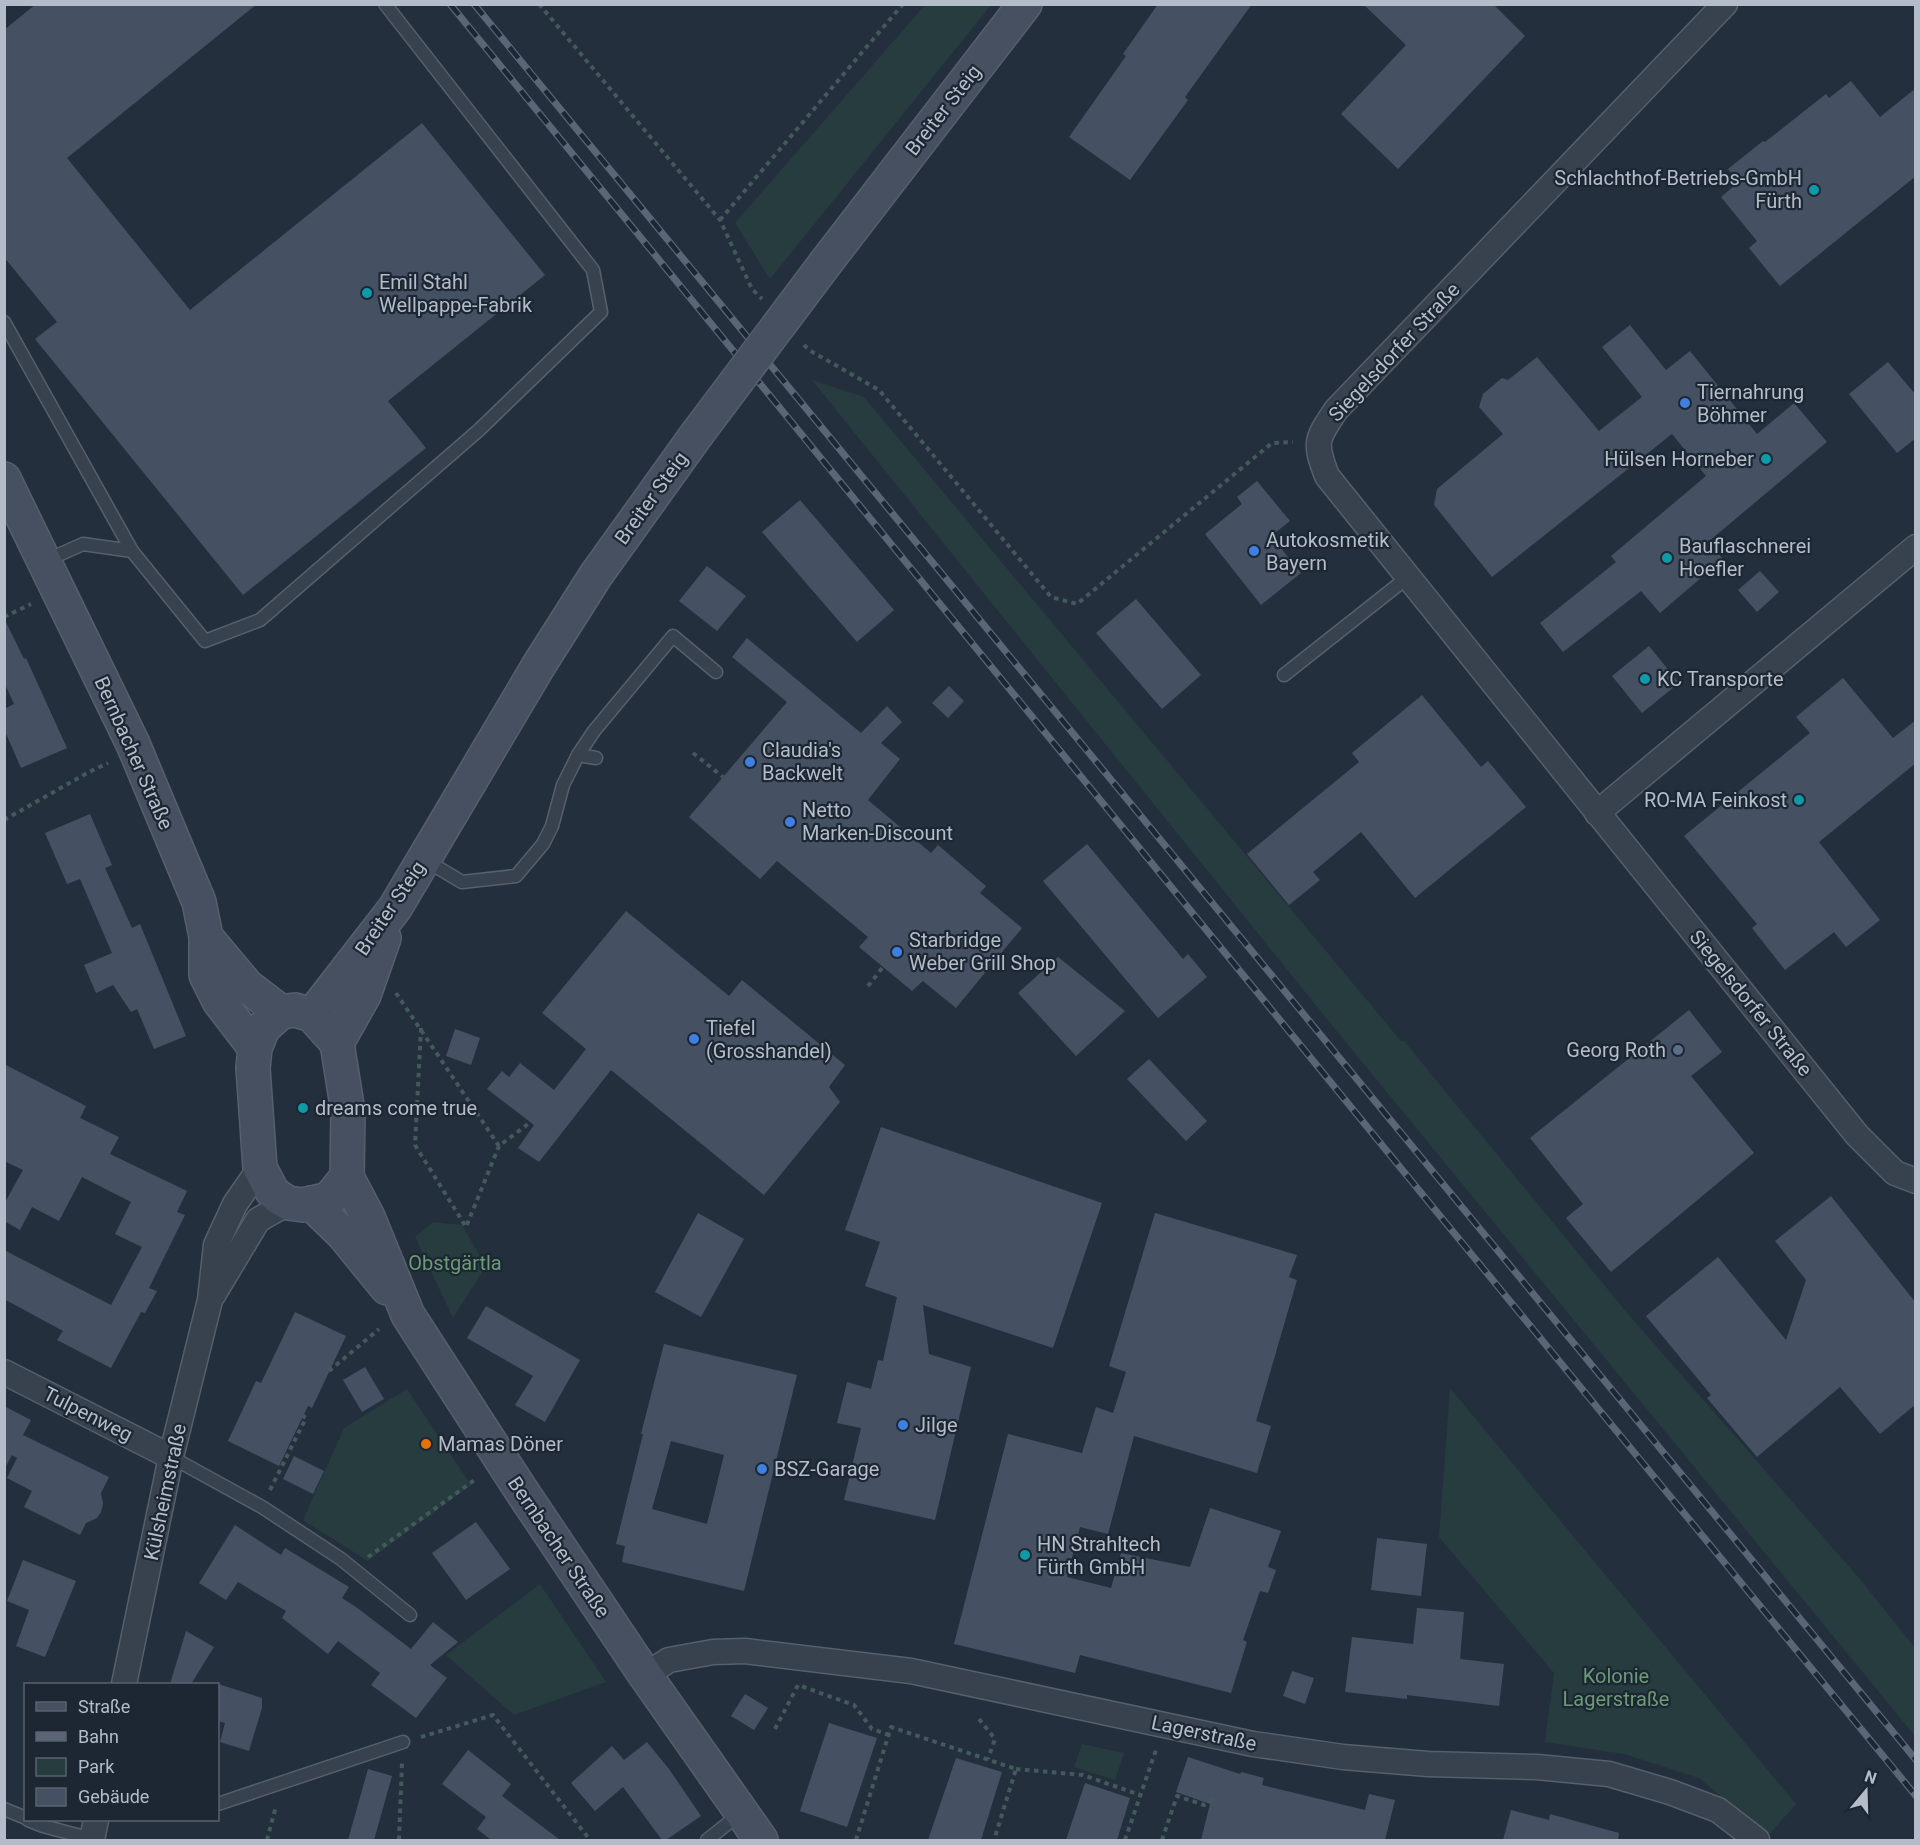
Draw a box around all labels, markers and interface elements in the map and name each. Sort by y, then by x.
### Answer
street label: Breiter Steig [900,60,986,160]
place label: Schlachthof-Betriebs-GmbH Fürth [1554,166,1802,213]
marker: Schlachthof-Betriebs-GmbH Fürth [1807,183,1821,197]
place label: Emil Stahl Wellpappe-Fabrik [379,270,533,317]
street label: Siegelsdorfer Straße [1323,278,1465,426]
marker: Emil Stahl Wellpappe-Fabrik [360,286,374,300]
place label: Tiernahrung Böhmer [1697,380,1804,427]
marker: Tiernahrung Böhmer [1678,396,1692,410]
street label: Breiter Steig [609,447,693,549]
place label: Hülsen Horneber [1604,447,1754,471]
marker: Hülsen Horneber [1759,452,1773,466]
place label: Autokosmetik Bayern [1266,528,1390,575]
place label: Bauflaschnerei Hoefler [1679,534,1811,581]
marker: Autokosmetik Bayern [1247,544,1261,558]
marker: Bauflaschnerei Hoefler [1660,551,1674,565]
place label: KC Transporte [1657,667,1784,691]
marker: KC Transporte [1638,672,1652,686]
street label: Bernbacher Straße [89,673,179,833]
place label: Claudia's Backwelt [762,738,843,785]
marker: Claudia's Backwelt [743,755,757,769]
place label: RO-MA Feinkost [1644,788,1787,812]
marker: RO-MA Feinkost [1792,793,1806,807]
place label: Netto Marken-Discount [802,798,953,845]
marker: Netto Marken-Discount [783,815,797,829]
street label: Breiter Steig [350,856,430,960]
street label: Siegelsdorfer Straße [1685,925,1817,1081]
place label: Starbridge Weber Grill Shop [909,928,1056,975]
marker: Starbridge Weber Grill Shop [890,945,904,959]
place label: Tiefel (Grosshandel) [706,1016,832,1063]
marker: Tiefel (Grosshandel) [687,1032,701,1046]
place label: Georg Roth [1566,1038,1666,1062]
marker: Georg Roth [1671,1043,1685,1057]
place label: dreams come true [315,1096,477,1120]
marker: dreams come true [296,1101,310,1115]
park label: Obstgärtla [408,1251,502,1275]
street label: Tulpenweg [39,1381,137,1447]
place label: Jilge [915,1413,958,1437]
marker: Jilge [896,1418,910,1432]
street label: Külsheimstraße [139,1421,191,1563]
place label: Mamas Döner [438,1432,563,1456]
marker: Mamas Döner [419,1437,433,1451]
place label: BSZ-Garage [774,1457,879,1481]
marker: BSZ-Garage [755,1462,769,1476]
street label: Bernbacher Straße [503,1472,615,1622]
place label: HN Strahltech Fürth GmbH [1037,1532,1161,1579]
marker: HN Strahltech Fürth GmbH [1018,1548,1032,1562]
park label: Kolonie Lagerstraße [1563,1664,1669,1711]
legend [24,1683,219,1821]
text: Straße [78,1696,130,1717]
street label: Lagerstraße [1149,1710,1259,1756]
text: Bahn [78,1726,119,1747]
text: Park [78,1756,115,1777]
north arrow [1836,1761,1896,1821]
text: N [1862,1766,1879,1788]
text: Gebäude [78,1786,149,1807]

